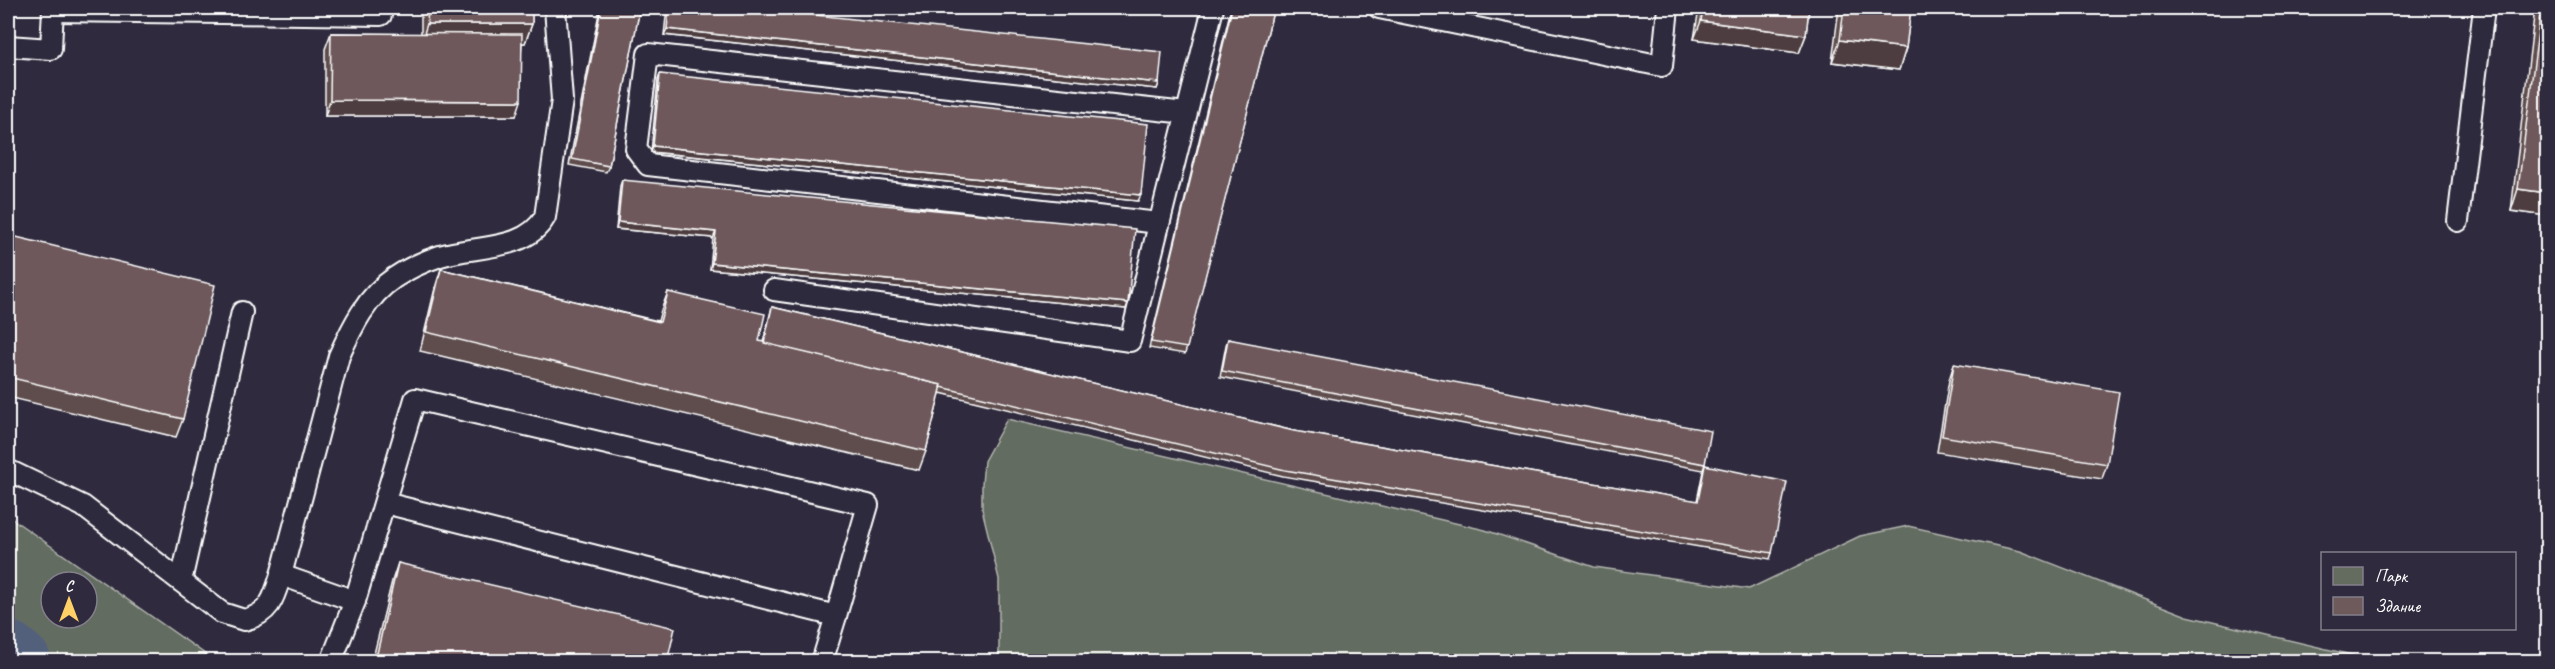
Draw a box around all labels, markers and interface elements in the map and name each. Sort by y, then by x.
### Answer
legend [2321,552,2516,630]
text: Парк [2375,565,2409,587]
north arrow [39,570,99,630]
text: С [65,576,75,596]
text: Здание [2375,595,2421,617]

